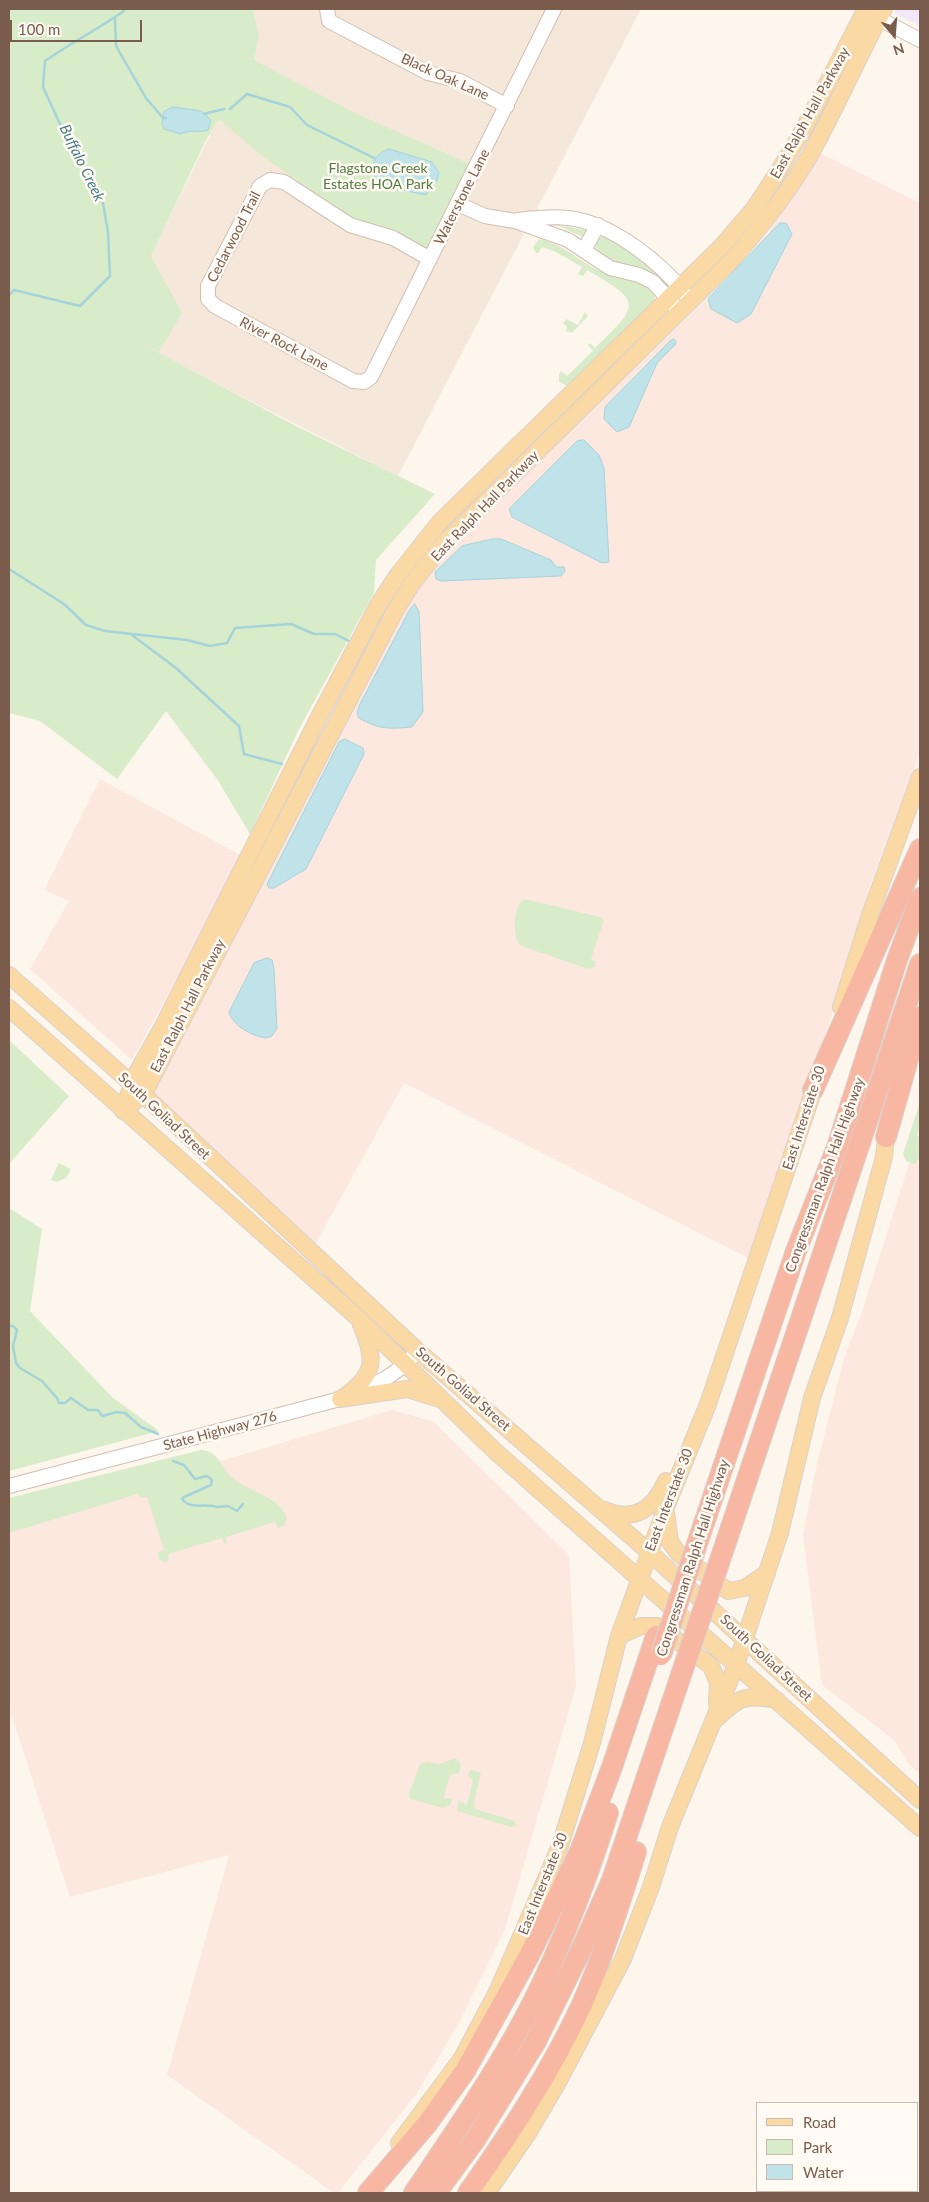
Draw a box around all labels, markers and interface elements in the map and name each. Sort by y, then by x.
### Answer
scale bar [12,10,145,42]
north arrow [869,10,919,60]
text: 100 m [18,20,60,38]
text: N [891,40,907,59]
street label: East Ralph Hall Parkway [767,44,853,182]
street label: Black Oak Lane [398,50,492,104]
water label: Buffalo Creek [56,121,108,205]
street label: Waterstone Lane [431,146,493,248]
park label: Flagstone Creek Estates HOA Park [323,160,433,192]
street label: Cedarwood Trail [204,189,264,285]
street label: River Rock Lane [237,314,331,374]
street label: East Ralph Hall Parkway [428,447,542,565]
street label: East Ralph Hall Parkway [147,936,229,1076]
street label: East Interstate 30 [779,1064,829,1172]
street label: South Goliad Street [114,1069,214,1163]
street label: Congressman Ralph Hall Highway [782,1075,868,1275]
street label: South Goliad Street [412,1343,514,1435]
street label: State Highway 276 [161,1408,279,1454]
street label: East Interstate 30 [642,1446,696,1554]
street label: Congressman Ralph Hall Highway [653,1457,733,1659]
street label: South Goliad Street [716,1611,816,1705]
street label: East Interstate 30 [515,1830,571,1938]
legend [756,2102,919,2192]
text: Road [803,2113,836,2131]
text: Park [803,2138,832,2156]
text: Water [803,2163,844,2181]

